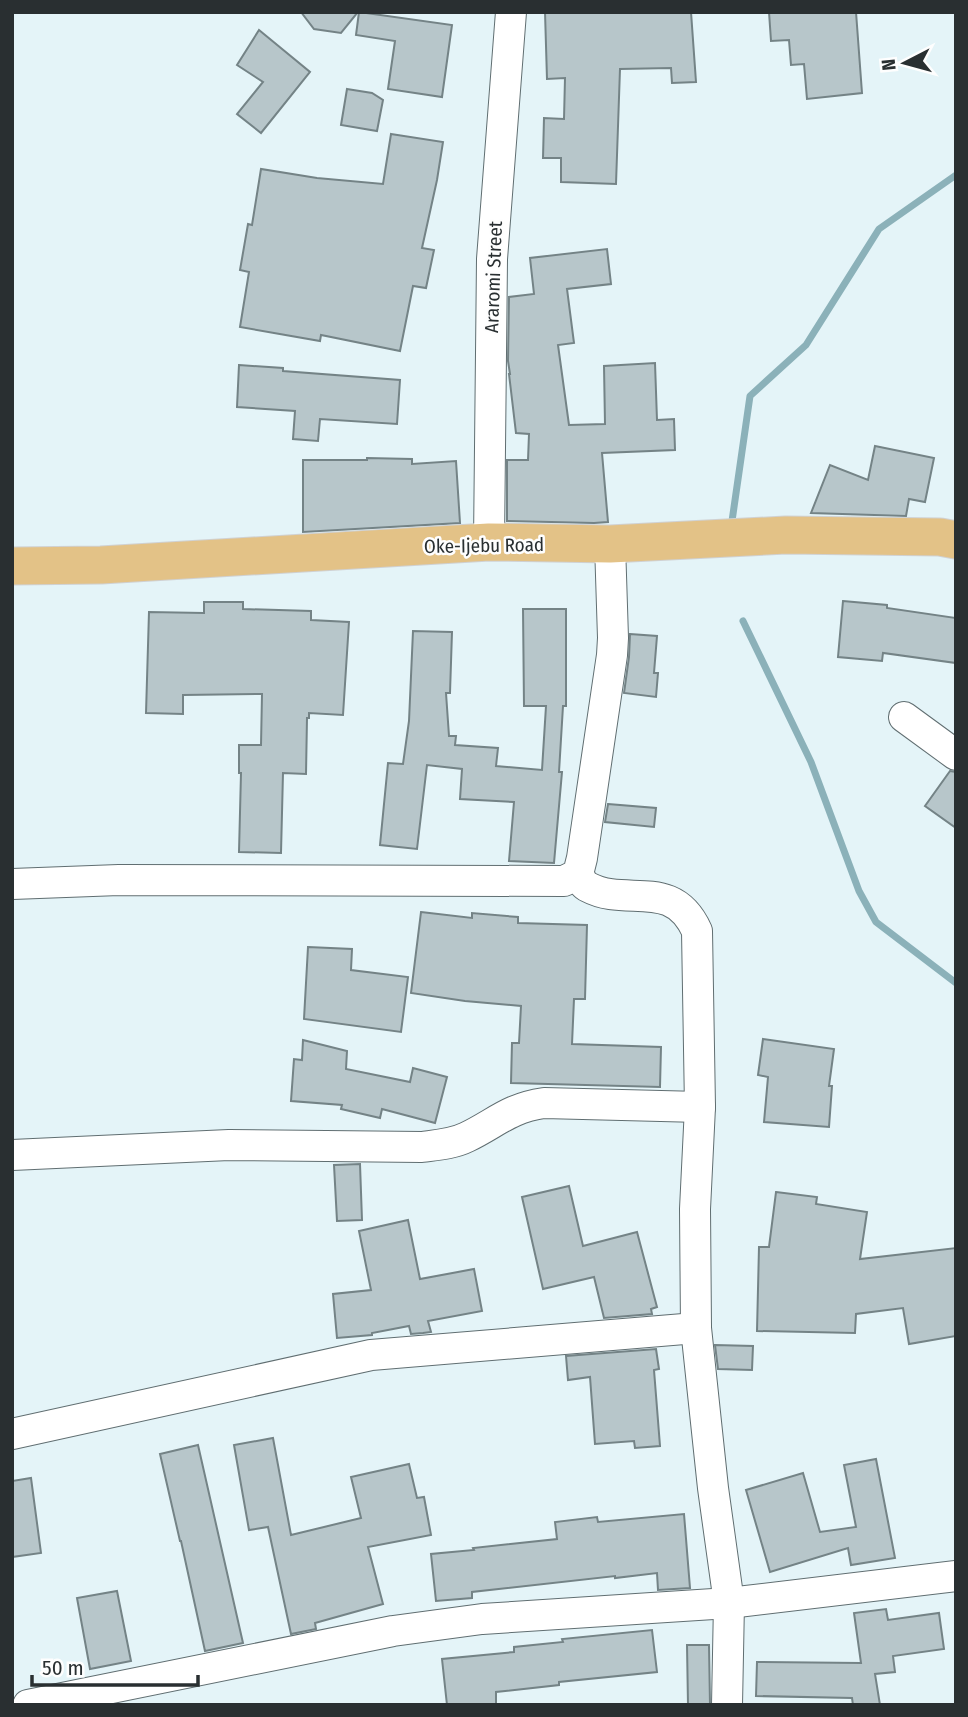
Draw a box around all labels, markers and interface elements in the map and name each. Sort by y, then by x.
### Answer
north arrow [870,28,940,98]
text: N [877,58,901,72]
street label: Araromi Street [480,220,507,333]
street label: Oke-Ijebu Road [424,533,544,558]
scale bar [32,1644,198,1688]
text: 50 m [42,1655,84,1681]

